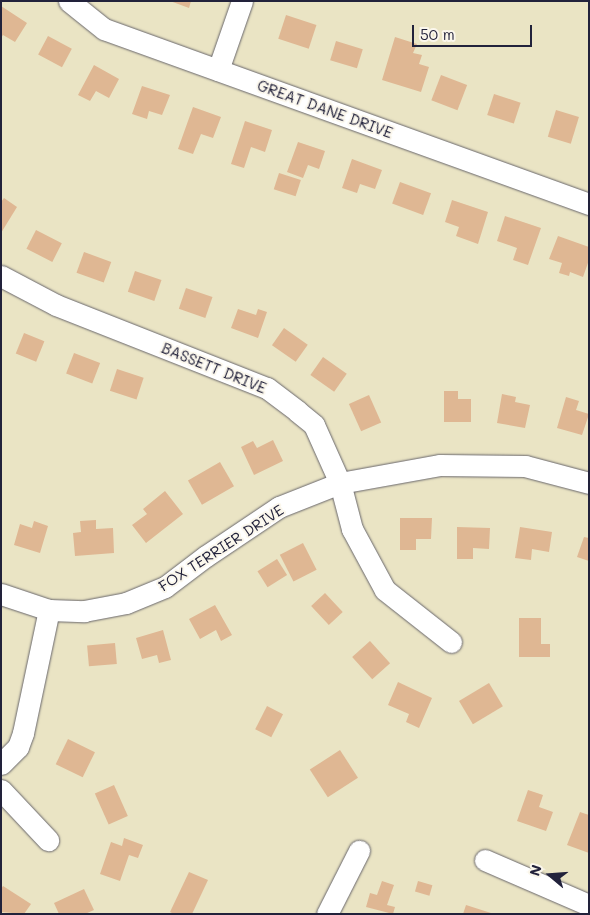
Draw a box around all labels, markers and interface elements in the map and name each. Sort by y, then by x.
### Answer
scale bar [415,15,535,47]
text: 50 m [420,24,455,44]
street label: GREAT DANE DRIVE [255,76,395,142]
street label: BASSETT DRIVE [159,339,269,397]
street label: FOX TERRIER DRIVE [155,501,287,595]
north arrow [525,850,575,900]
text: N [525,862,546,878]

